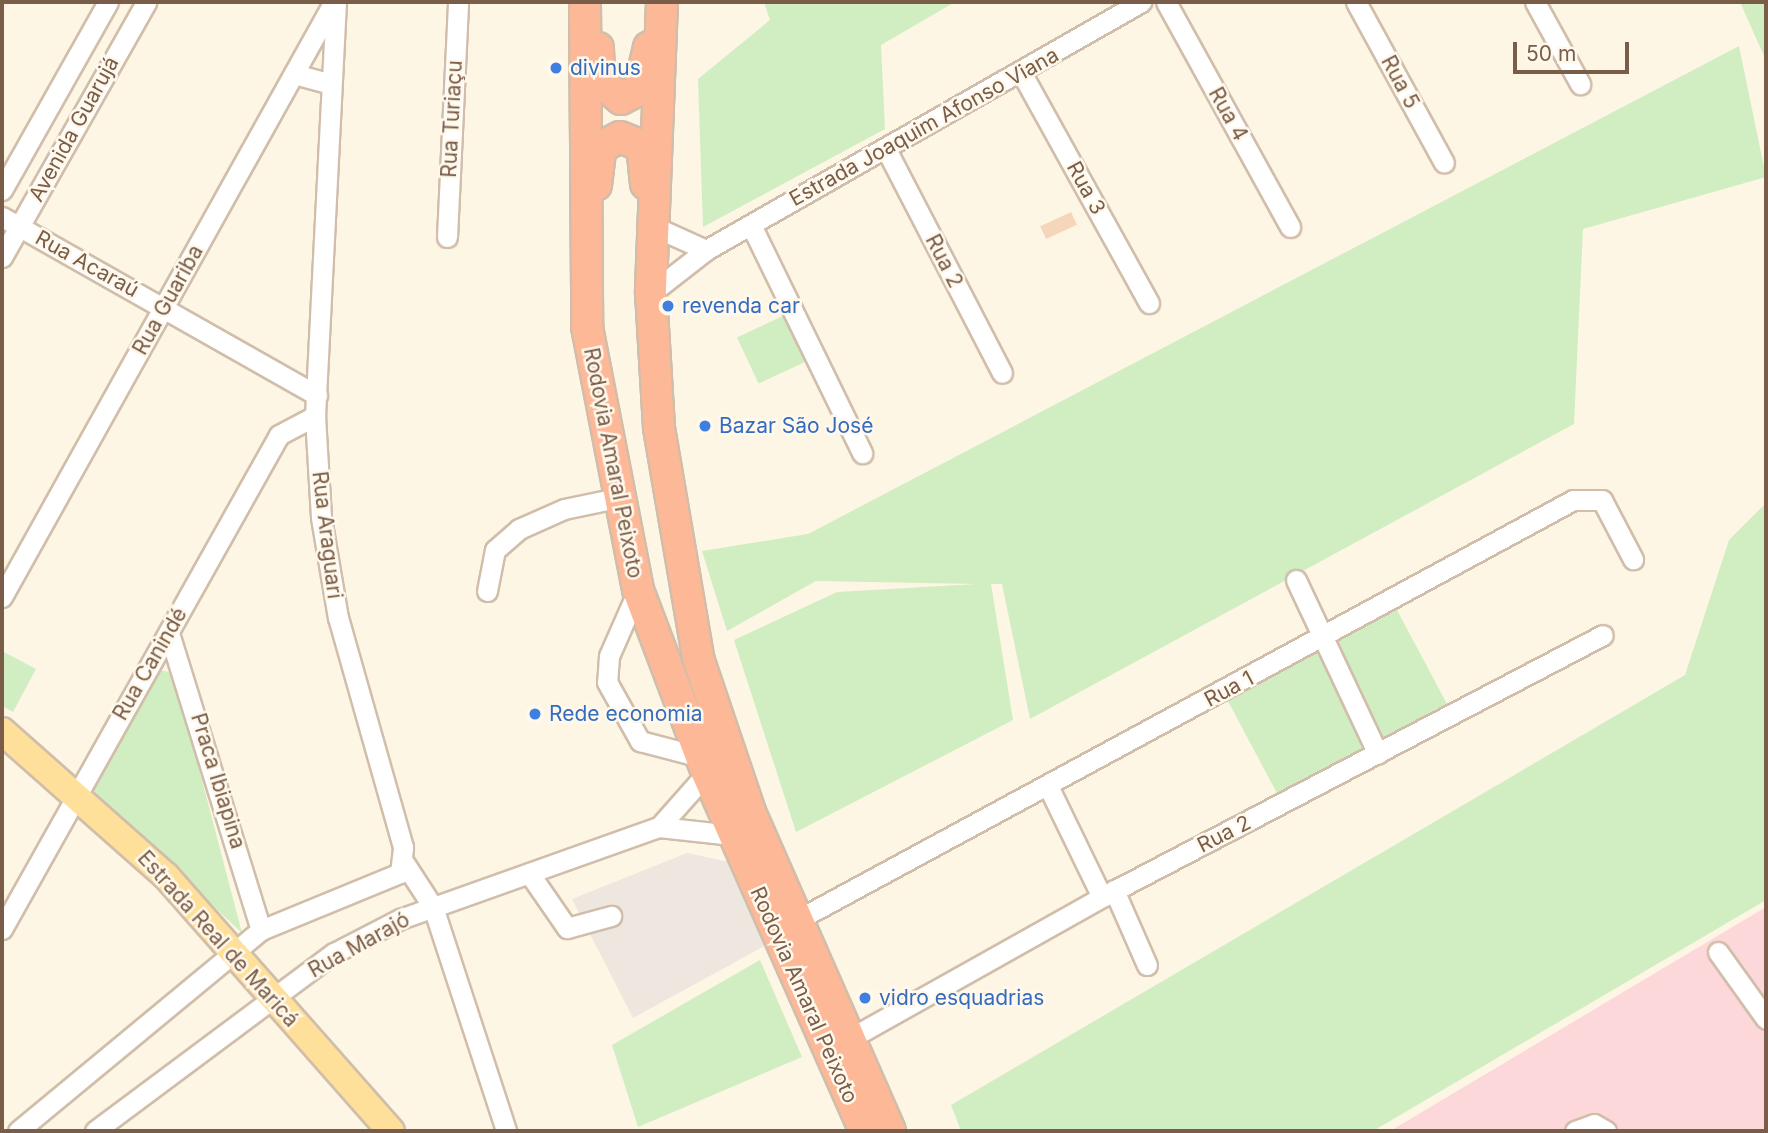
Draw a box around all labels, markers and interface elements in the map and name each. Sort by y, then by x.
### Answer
scale bar [1516,28,1632,72]
text: 50 m [1526,41,1576,66]
street label: Estrada Joaquim Afonso Viana [785,42,1063,212]
street label: Rua 5 [1376,51,1424,113]
street label: Avenida Guarujá [24,52,124,206]
place label: divinus [570,55,641,81]
street label: Rua Turiaçu [436,60,468,178]
marker: divinus [548,60,564,76]
street label: Rua 4 [1203,83,1253,145]
street label: Rua 3 [1061,157,1111,219]
street label: Rua Acaraú [31,225,143,303]
street label: Rua 2 [920,230,968,292]
street label: Rua Guariba [127,241,209,359]
place label: revenda car [682,293,800,319]
marker: revenda car [660,298,676,314]
street label: Rodovia Amaral Peixoto [578,346,648,580]
place label: Bazar São José [719,413,873,439]
marker: Bazar São José [697,418,713,434]
street label: Rua Araguari [307,470,347,600]
street label: Rua Canindé [108,603,192,725]
street label: Rua 1 [1200,666,1258,712]
place label: Rede economia [549,701,703,727]
marker: Rede economia [527,706,543,722]
street label: Praca Ibiapina [185,710,251,852]
street label: Rua 2 [1193,810,1255,858]
street label: Estrada Real de Maricá [132,846,304,1032]
street label: Rodovia Amaral Peixoto [745,883,863,1107]
street label: Rua Marajó [304,907,414,983]
place label: vidro esquadrias [879,985,1044,1011]
marker: vidro esquadrias [857,990,873,1006]

